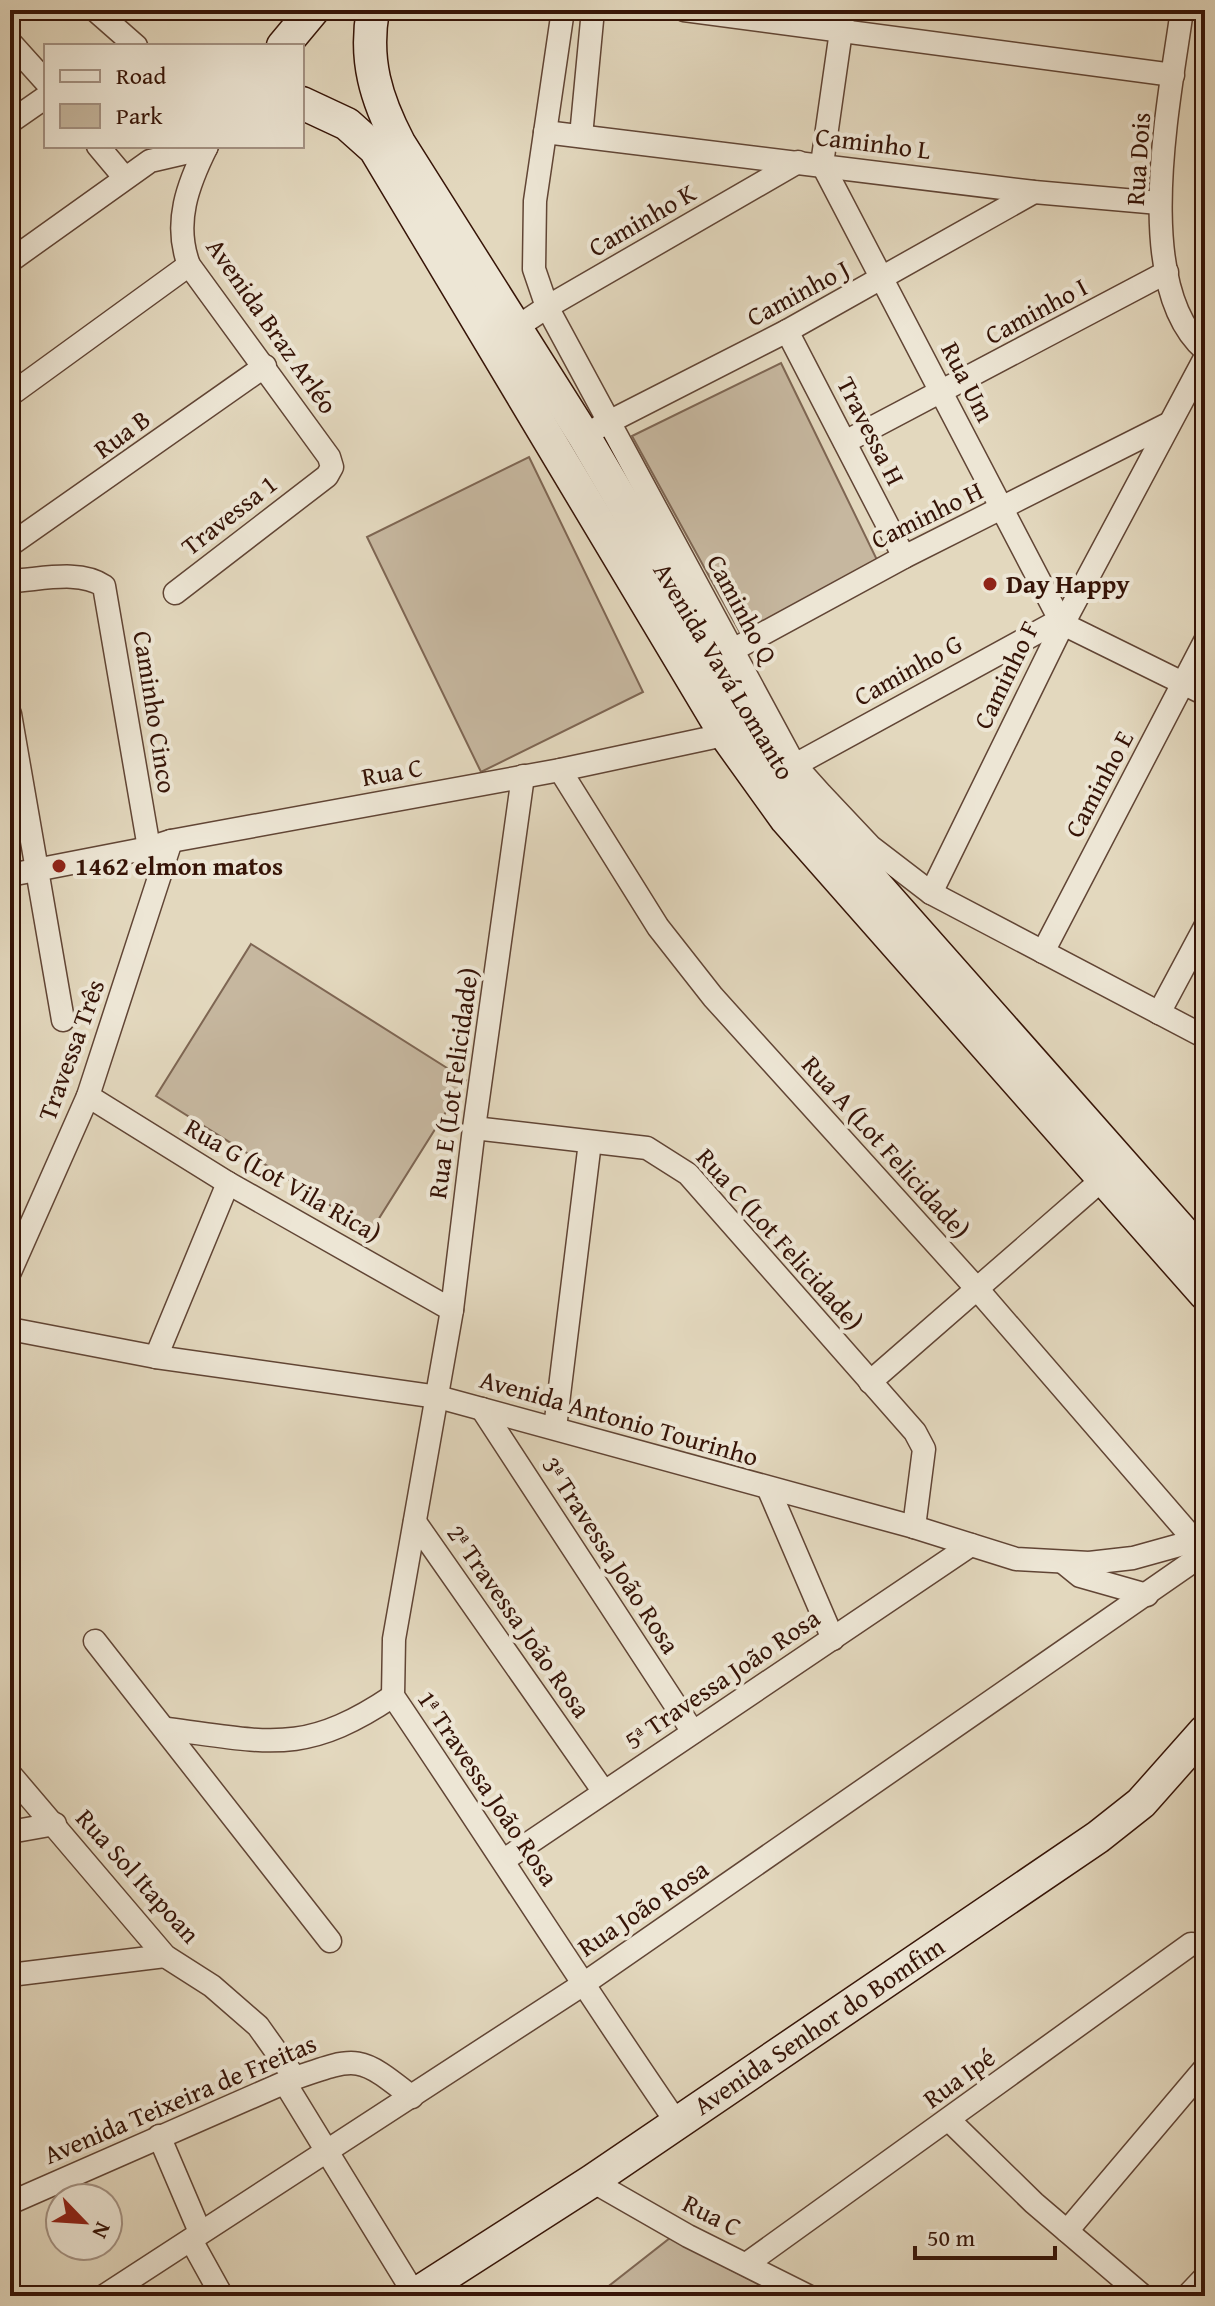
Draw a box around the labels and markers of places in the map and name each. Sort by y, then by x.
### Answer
place label: Day Happy [1006,564,1130,603]
marker: Day Happy [981,575,999,593]
place label: 1462 elmon matos [75,846,283,885]
marker: 1462 elmon matos [50,857,68,875]

